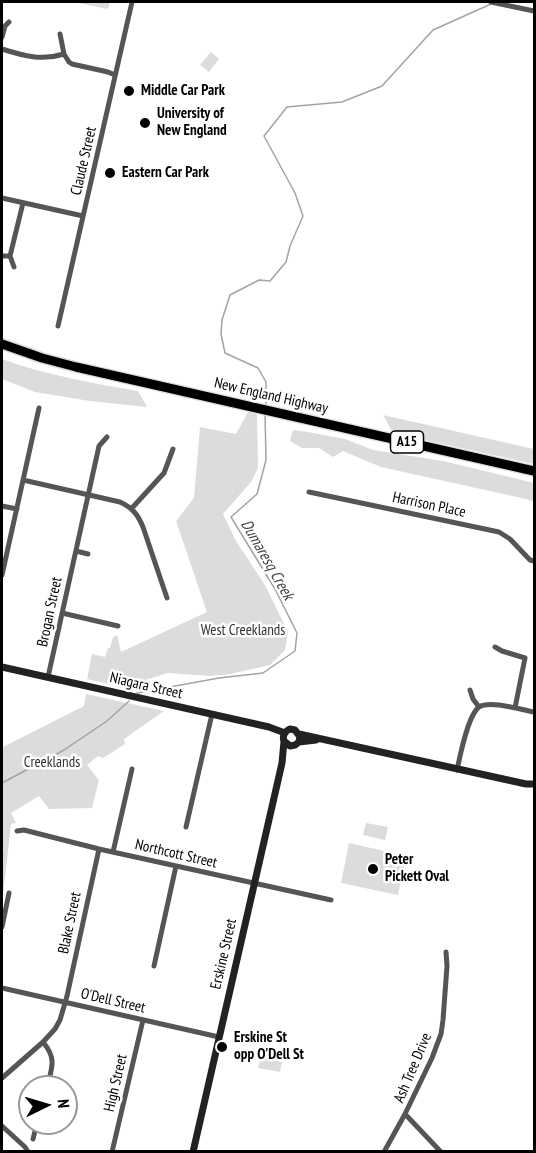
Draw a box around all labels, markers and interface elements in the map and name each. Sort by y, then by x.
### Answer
place label: Middle Car Park [141,82,225,100]
marker: Middle Car Park [122,84,136,98]
place label: University of New England [157,105,227,140]
marker: University of New England [138,116,152,130]
street label: Claude Street [67,125,101,197]
place label: Eastern Car Park [122,164,209,182]
marker: Eastern Car Park [103,166,117,180]
street label: New England Highway [212,374,330,418]
road number: A15 [390,431,424,453]
street label: Harrison Place [391,488,467,522]
water label: Dumaresq Creek [236,516,298,604]
street label: Brogan Street [34,575,66,649]
park label: West Creeklands [201,622,285,640]
street label: Niagara Street [108,669,184,703]
park label: Creeklands [24,754,80,772]
street label: Northcott Street [133,836,219,872]
place label: Peter Pickett Oval [385,851,449,886]
marker: Peter Pickett Oval [366,862,380,876]
street label: Blake Street [55,890,85,956]
street label: Erskine Street [207,917,241,991]
street label: O'Dell Street [79,985,147,1017]
place label: Erskine St opp O'Dell St [234,1029,304,1064]
street label: Ash Tree Drive [390,1030,436,1106]
marker: Erskine St opp O'Dell St [215,1040,229,1054]
street label: High Street [101,1052,131,1114]
north arrow [18,1075,78,1135]
text: N [54,1098,74,1109]

